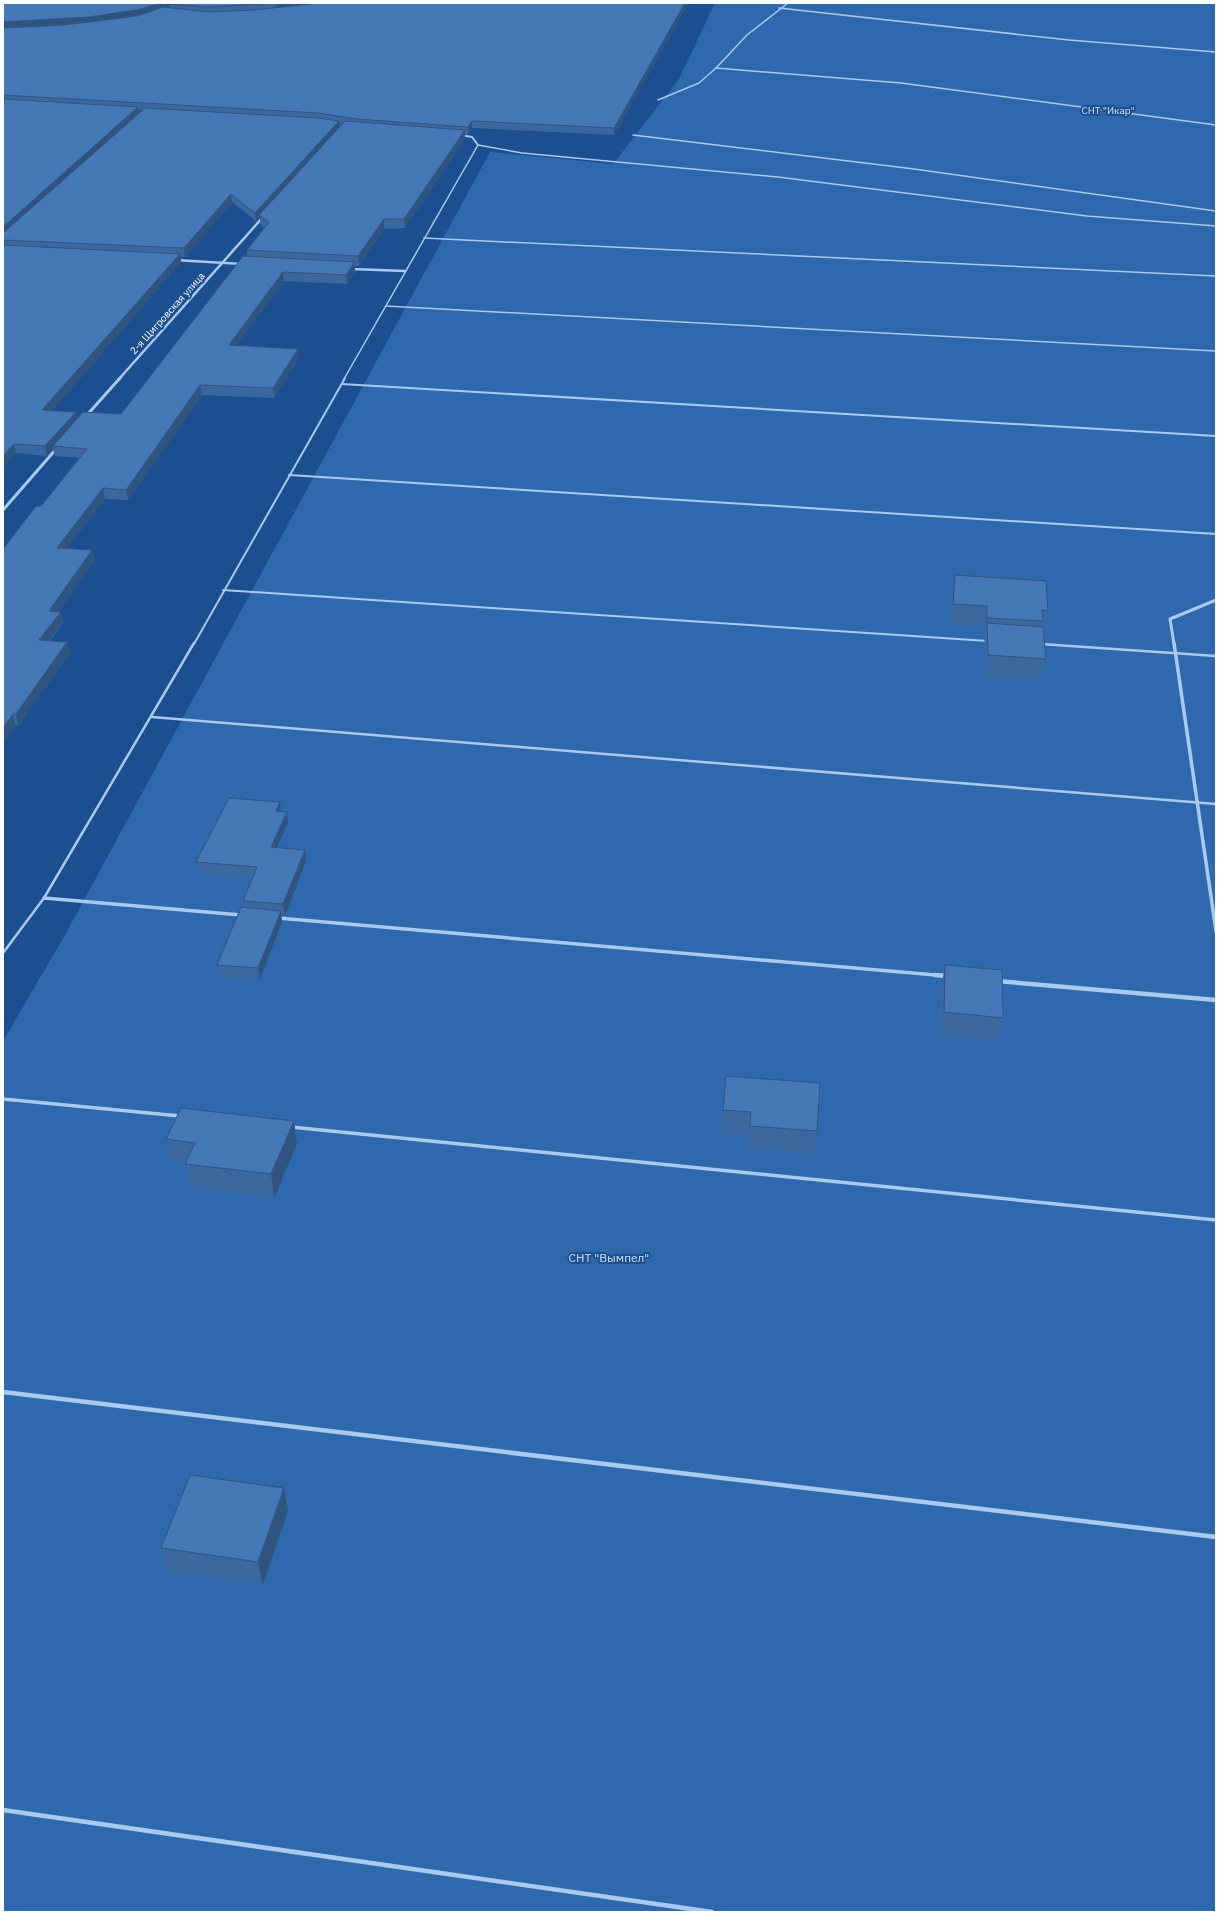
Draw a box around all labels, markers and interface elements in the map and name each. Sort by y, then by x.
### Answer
park label: СНТ "Икар" [1081,104,1135,117]
street label: 2-я Щигровская улица [127,269,208,357]
park label: СНТ "Вымпел" [569,1250,649,1265]

